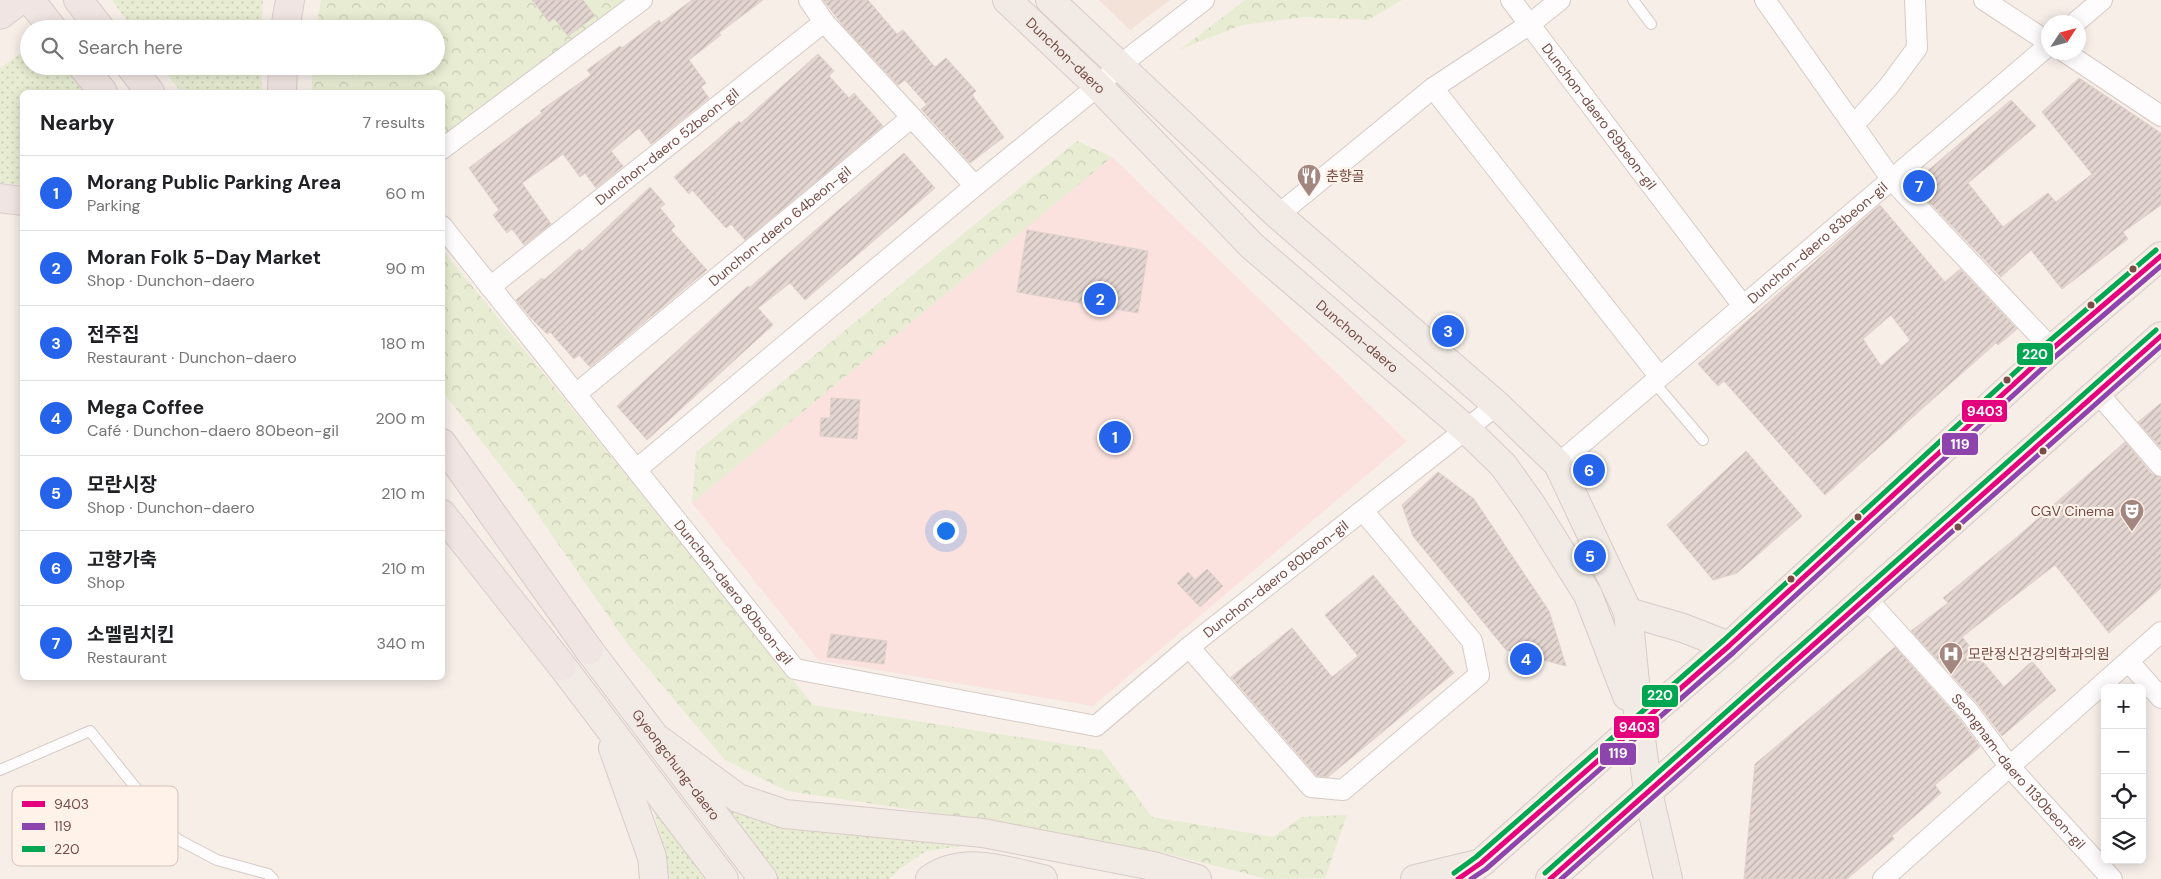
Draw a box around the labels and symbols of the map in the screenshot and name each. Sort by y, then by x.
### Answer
street label: Dunchon-daero [1022,14,1110,98]
north arrow [2041,15,2086,60]
street label: Dunchon-daero 69beon-gil [1538,39,1661,193]
street label: Dunchon-daero 52beon-gil [592,84,743,209]
street label: Dunchon-daero 64beon-gil [705,162,855,290]
restaurant icon: 춘향골 [1296,163,1322,197]
place label: 춘향골 [1326,167,1365,185]
pin: 7 [1903,167,1935,205]
street label: Dunchon-daero 83beon-gil [1744,178,1891,308]
unlabelled marker [2128,264,2138,274]
pin: 2 [1084,280,1116,318]
street label: Dunchon-daero [1312,296,1402,377]
unlabelled marker [2086,300,2096,310]
pin: 3 [1432,312,1464,350]
line badge: 220 [2016,342,2054,366]
text: 220 [2022,345,2048,363]
unlabelled marker [2002,375,2012,385]
line badge: 9403 [1961,399,2008,423]
text: 9403 [1967,402,2003,420]
pin: 1 [1099,418,1131,456]
line badge: 119 [1941,432,1979,456]
text: 119 [1950,435,1970,453]
unlabelled marker [2038,446,2048,456]
pin: 6 [1573,451,1605,489]
theatre icon: CGV Cinema [2119,498,2145,532]
place label: CGV Cinema [2031,502,2114,520]
unlabelled marker [1853,512,1863,522]
street label: Dunchon-daero 80beon-gil [670,516,797,668]
street label: Dunchon-daero 80beon-gil [1199,516,1352,642]
your location [933,518,959,544]
unlabelled marker [1953,522,1963,532]
pin: 5 [1574,537,1606,575]
unlabelled marker [1786,574,1796,584]
pin: 4 [1510,640,1542,678]
hospital icon: 모란정신건강의학과의원 [1938,641,1964,675]
place label: 모란정신건강의학과의원 [1968,645,2110,663]
line badge: 220 [1641,684,1679,708]
text: 220 [1647,686,1673,704]
street label: Seongnam-daero 1130beon-gil [1948,690,2089,853]
street label: Gyeongchung-daero [628,706,724,824]
line badge: 9403 [1613,715,1660,739]
text: 9403 [1619,718,1655,736]
line badge: 119 [1599,742,1637,766]
text: 119 [1608,744,1628,762]
legend [12,786,178,866]
text: 9403 [54,795,89,813]
text: 119 [54,817,72,835]
text: 220 [54,840,80,858]

